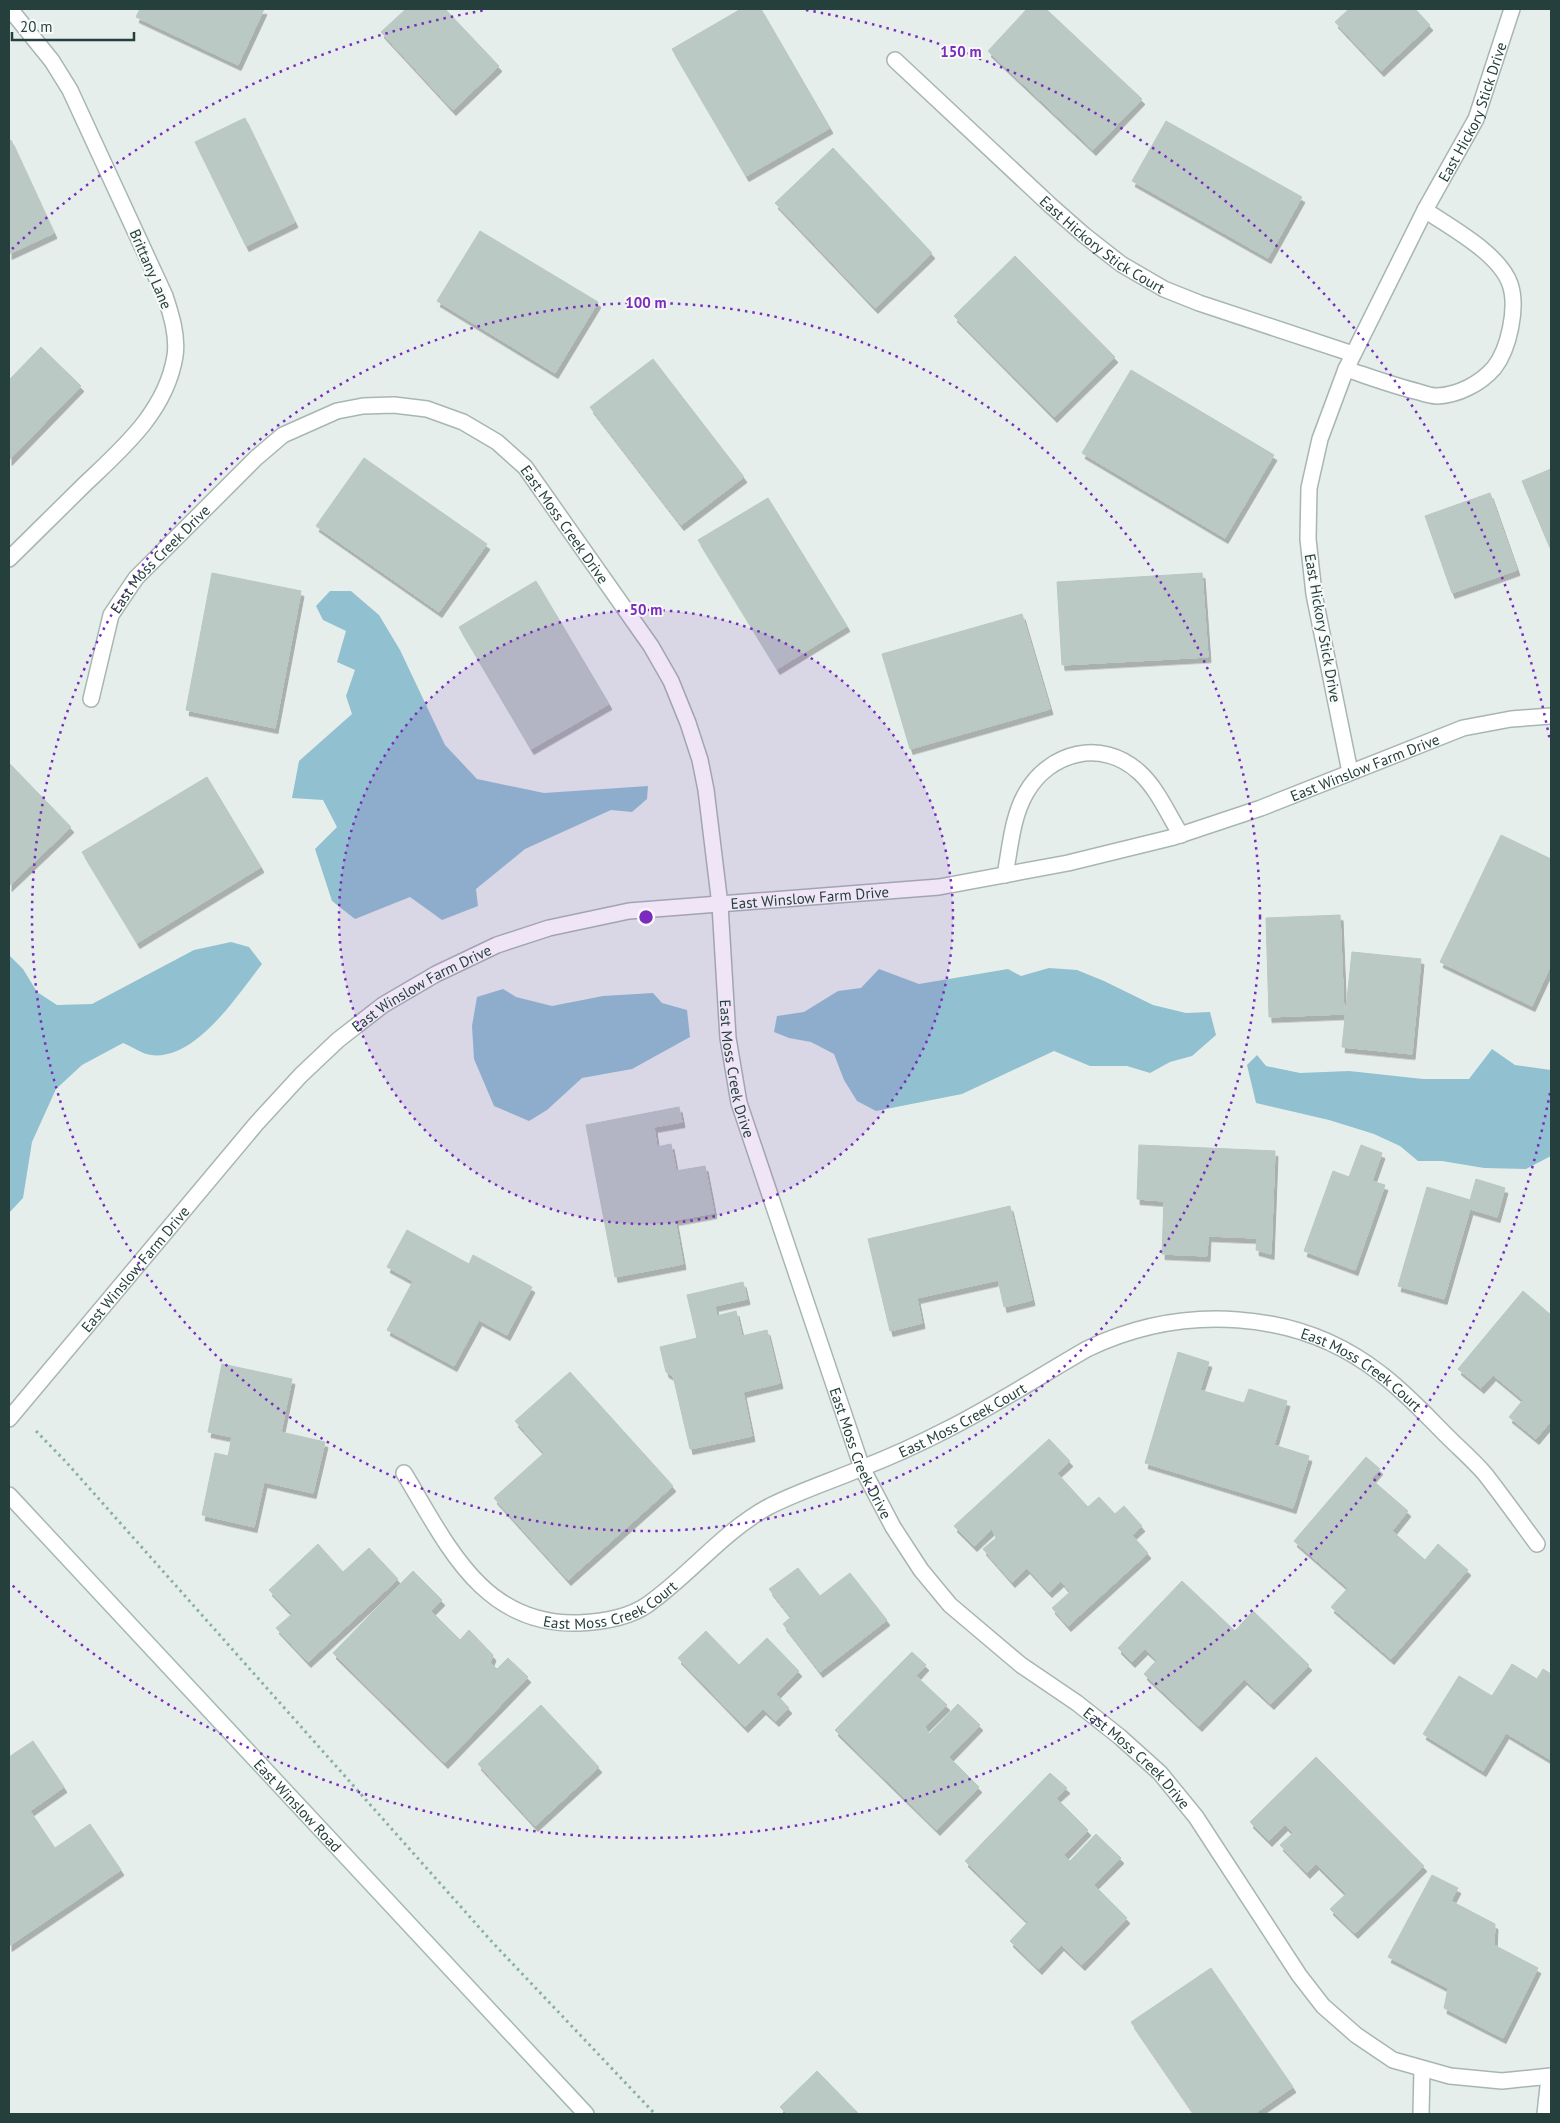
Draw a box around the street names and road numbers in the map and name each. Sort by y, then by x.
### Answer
street label: East Hickory Stick Drive [1433,39,1510,185]
street label: East Hickory Stick Court [1036,191,1168,297]
street label: Brittany Lane [126,226,176,312]
street label: East Moss Creek Drive [517,461,613,587]
street label: East Moss Creek Drive [106,500,214,617]
street label: East Hickory Stick Drive [1301,552,1345,704]
street label: East Winslow Farm Drive [1287,729,1442,805]
street label: East Winslow Farm Drive [730,881,890,913]
street label: East Winslow Farm Drive [347,940,494,1036]
street label: East Moss Creek Drive [716,999,759,1140]
street label: East Winslow Farm Drive [77,1202,193,1336]
street label: East Moss Creek Court [1299,1323,1426,1415]
street label: East Moss Creek Court [895,1378,1029,1461]
street label: East Moss Creek Drive [826,1385,896,1522]
street label: East Moss Creek Court [542,1576,681,1633]
street label: East Moss Creek Drive [1080,1703,1195,1812]
street label: East Winslow Road [250,1755,346,1856]

